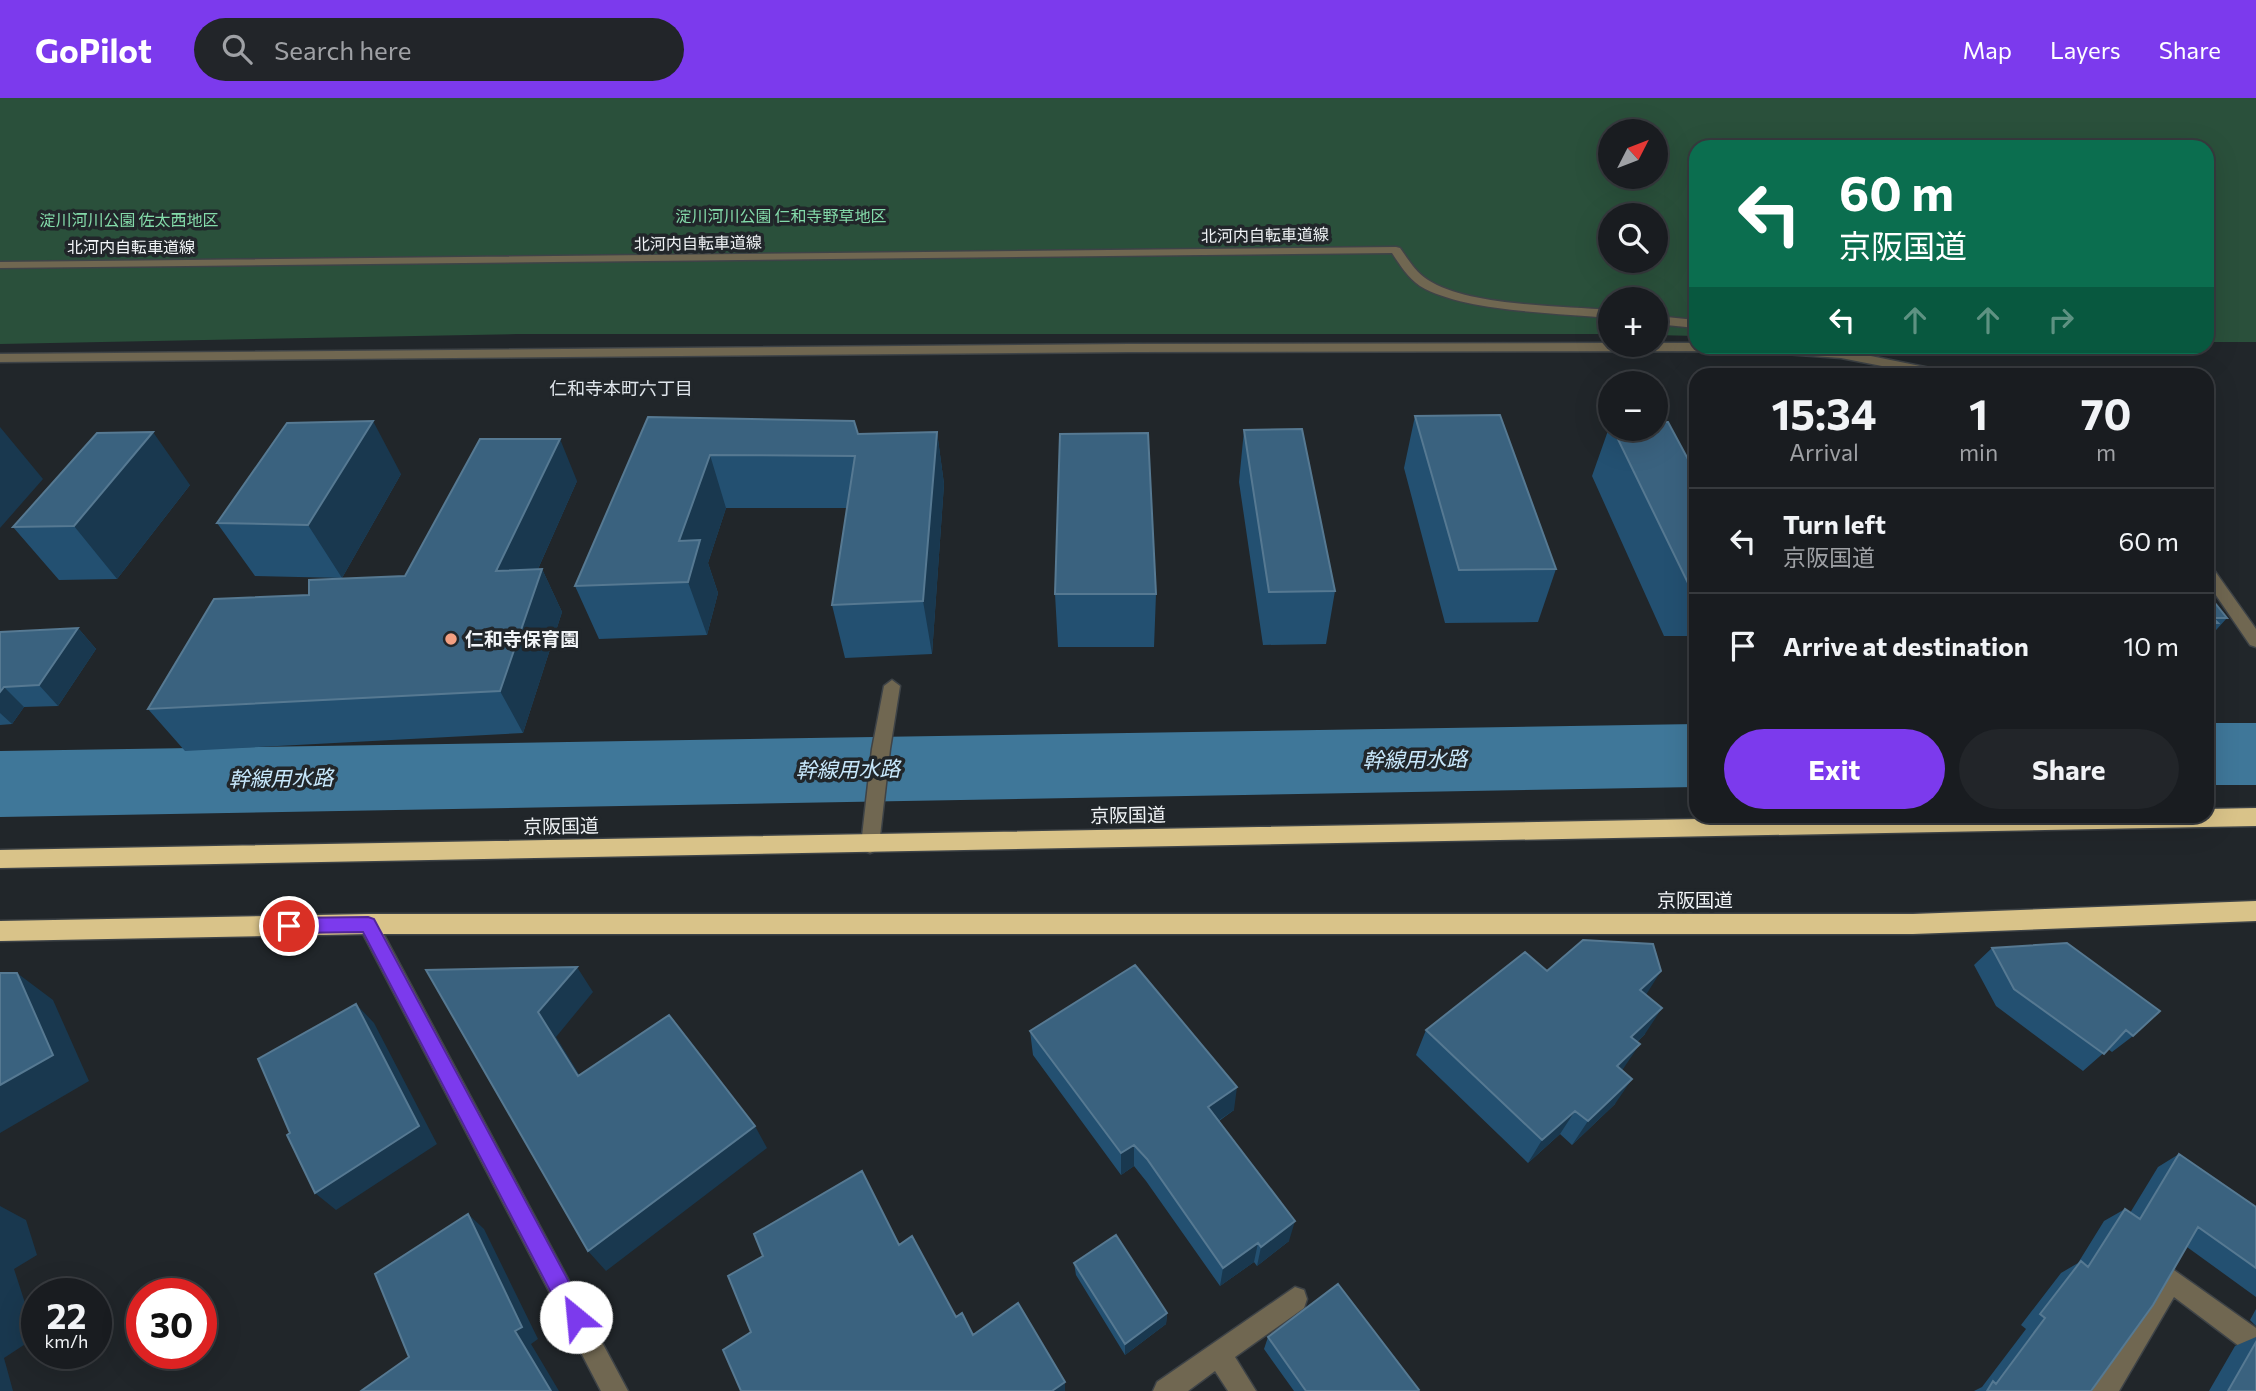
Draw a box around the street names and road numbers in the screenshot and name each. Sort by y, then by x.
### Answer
street label: 北河内自転車道線 [1201,224,1329,245]
street label: 北河内自転車道線 [634,232,762,253]
street label: 北河内自転車道線 [67,237,195,256]
street label: 京阪国道 [1090,802,1166,827]
street label: 京阪国道 [523,813,599,838]
street label: 京阪国道 [1657,888,1733,911]

